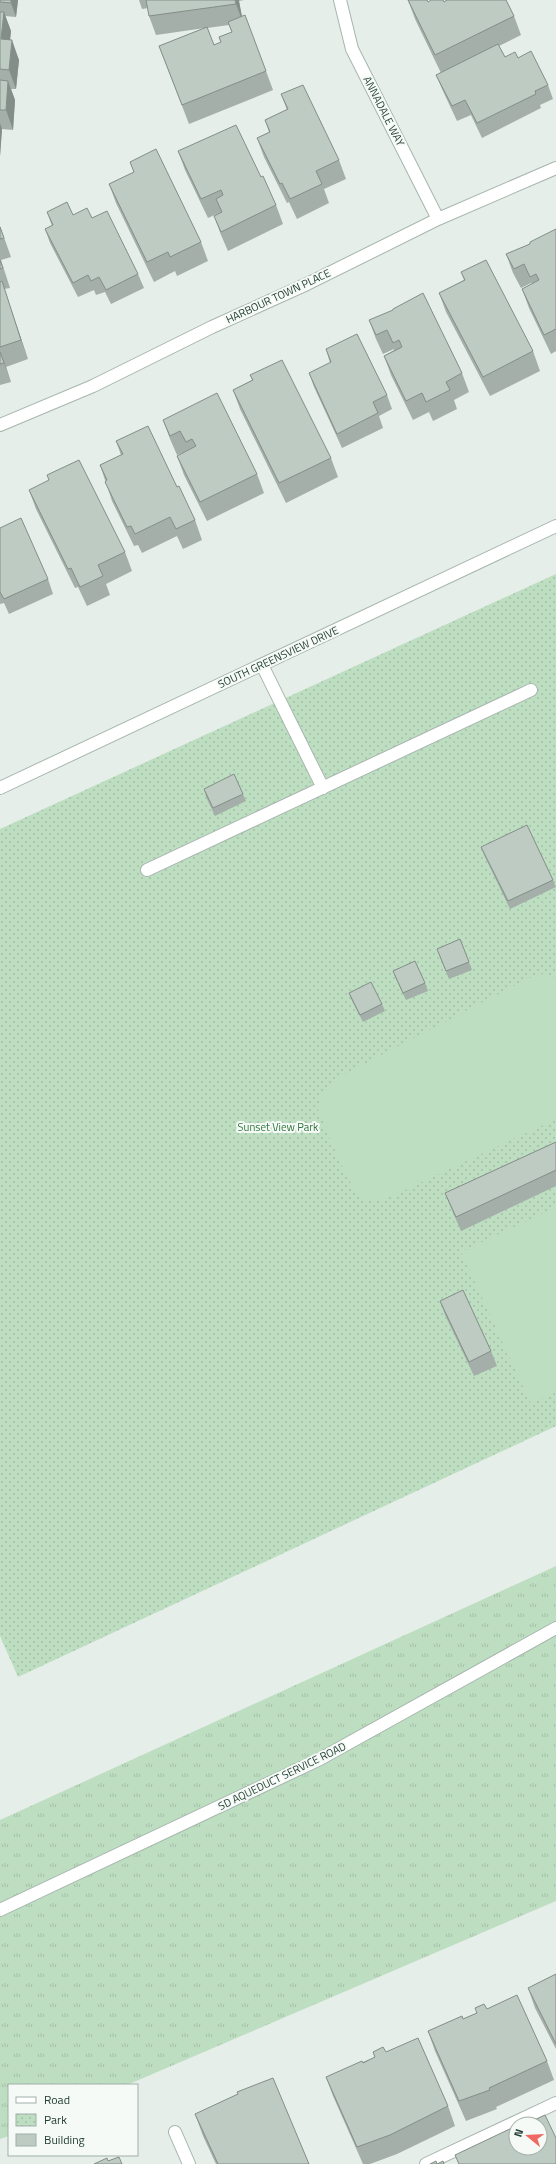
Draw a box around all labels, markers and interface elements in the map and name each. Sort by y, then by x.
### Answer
street label: ANNADALE WAY [359,73,409,149]
street label: HARBOUR TOWN PLACE [223,265,333,327]
street label: SOUTH GREENSVIEW DRIVE [215,622,341,692]
park label: Sunset View Park [238,1119,319,1135]
street label: SD AQUEDUCT SERVICE ROAD [215,1738,349,1814]
legend [8,2084,138,2156]
text: Road [44,2090,70,2109]
text: Park [44,2110,67,2129]
north arrow [508,2116,548,2156]
text: N [510,2127,527,2139]
text: Building [44,2130,85,2149]

